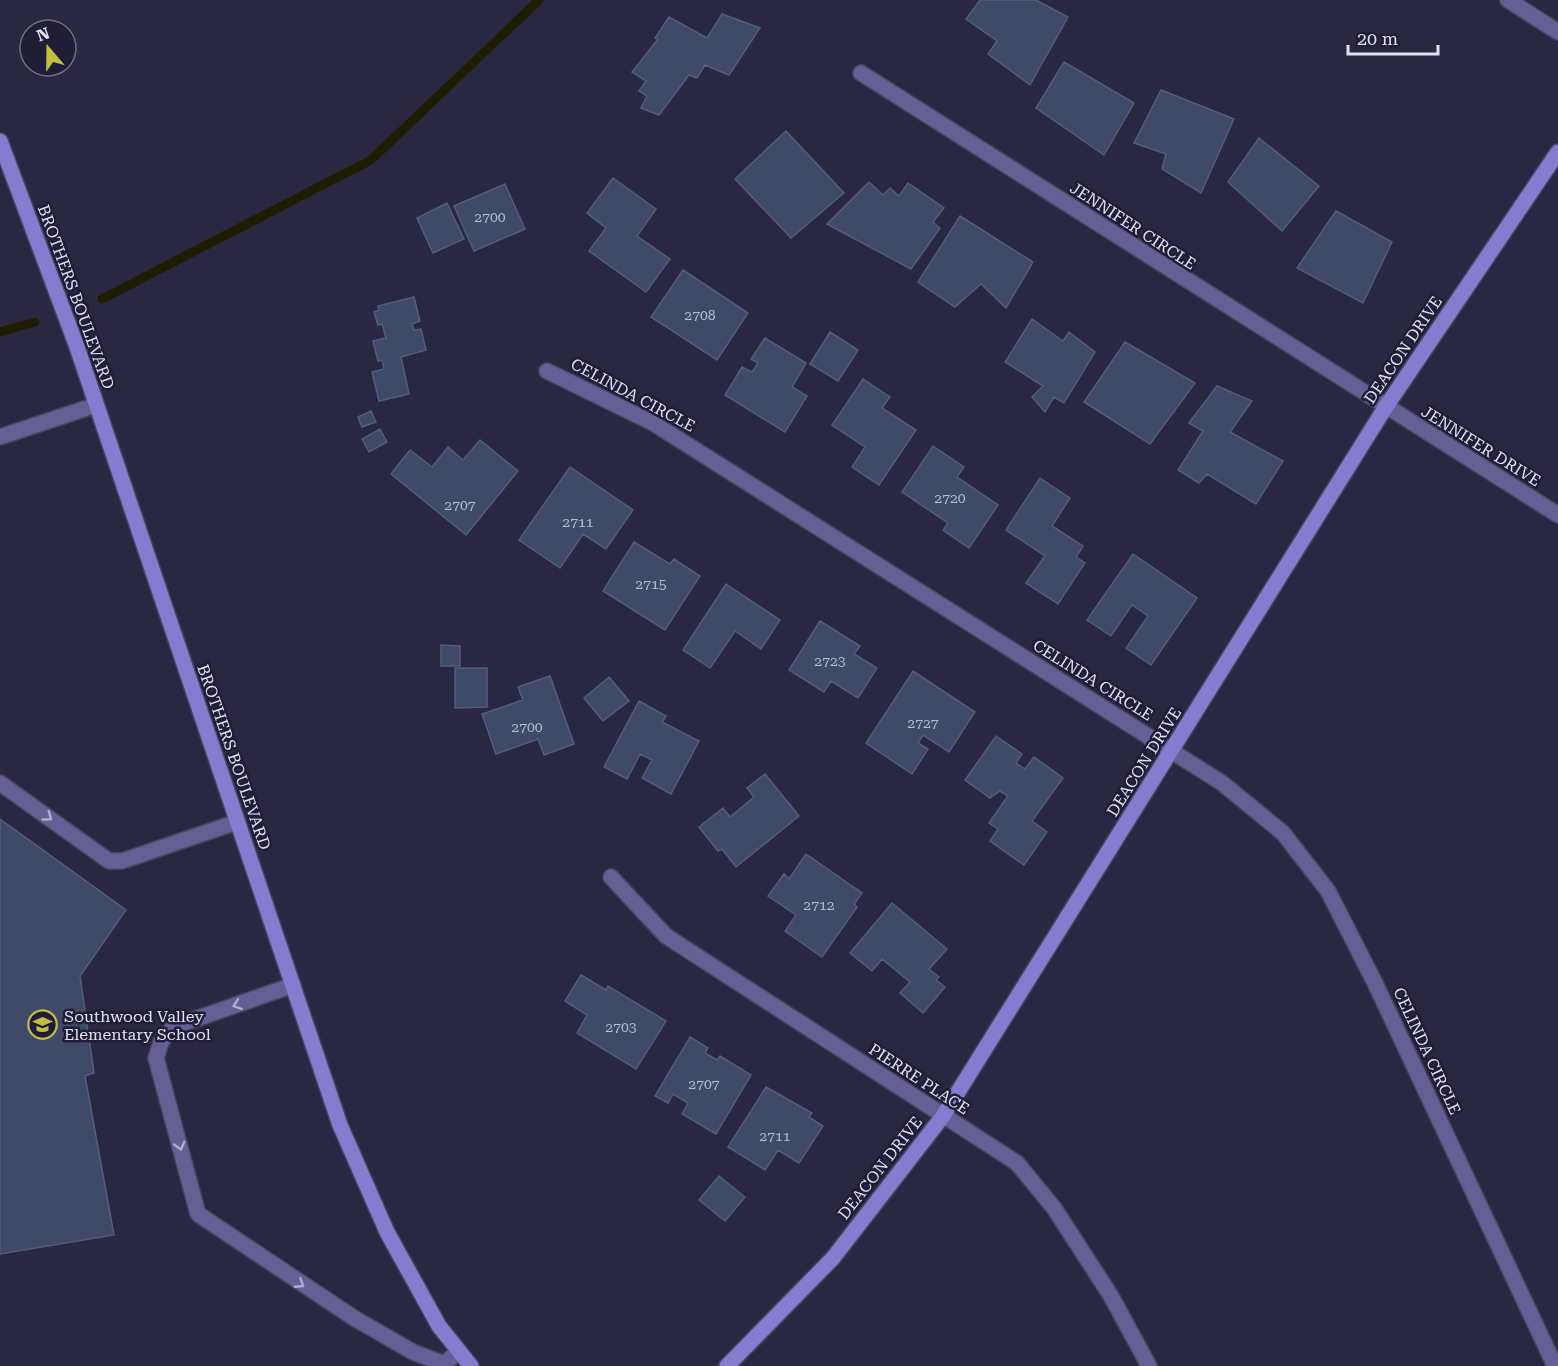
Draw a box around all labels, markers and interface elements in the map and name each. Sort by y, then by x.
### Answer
north arrow [18,18,78,78]
scale bar [1348,18,1438,56]
text: N [34,23,52,45]
text: 20 m [1357,28,1398,49]
street label: JENNIFER CIRCLE [1067,178,1199,274]
street label: BROTHERS BOULEVARD [34,202,118,392]
house number: 2700 [474,209,506,225]
street label: DEACON DRIVE [1360,293,1446,407]
house number: 2708 [684,307,716,323]
street label: CELINDA CIRCLE [568,354,698,436]
street label: JENNIFER DRIVE [1418,402,1544,490]
house number: 2720 [934,490,966,506]
house number: 2707 [444,497,476,513]
house number: 2711 [562,514,594,530]
house number: 2715 [635,576,667,592]
street label: CELINDA CIRCLE [1030,635,1156,725]
house number: 2723 [814,653,846,669]
street label: BROTHERS BOULEVARD [193,662,275,852]
street label: DEACON DRIVE [1103,704,1185,820]
house number: 2727 [907,715,939,731]
house number: 2700 [511,719,543,735]
one-way arrow [41,810,52,821]
house number: 2712 [803,897,835,913]
street label: CELINDA CIRCLE [1389,985,1465,1117]
one-way arrow [232,997,243,1010]
place label: Southwood Valley Elementary School [64,1007,211,1044]
school or university icon: Southwood Valley Elementary School [27,1009,59,1041]
house number: 2703 [605,1019,637,1035]
street label: PIERRE PLACE [865,1040,973,1118]
house number: 2707 [688,1076,720,1092]
street label: DEACON DRIVE [834,1113,926,1223]
house number: 2711 [759,1128,791,1144]
one-way arrow [172,1141,185,1151]
one-way arrow [294,1276,305,1287]

